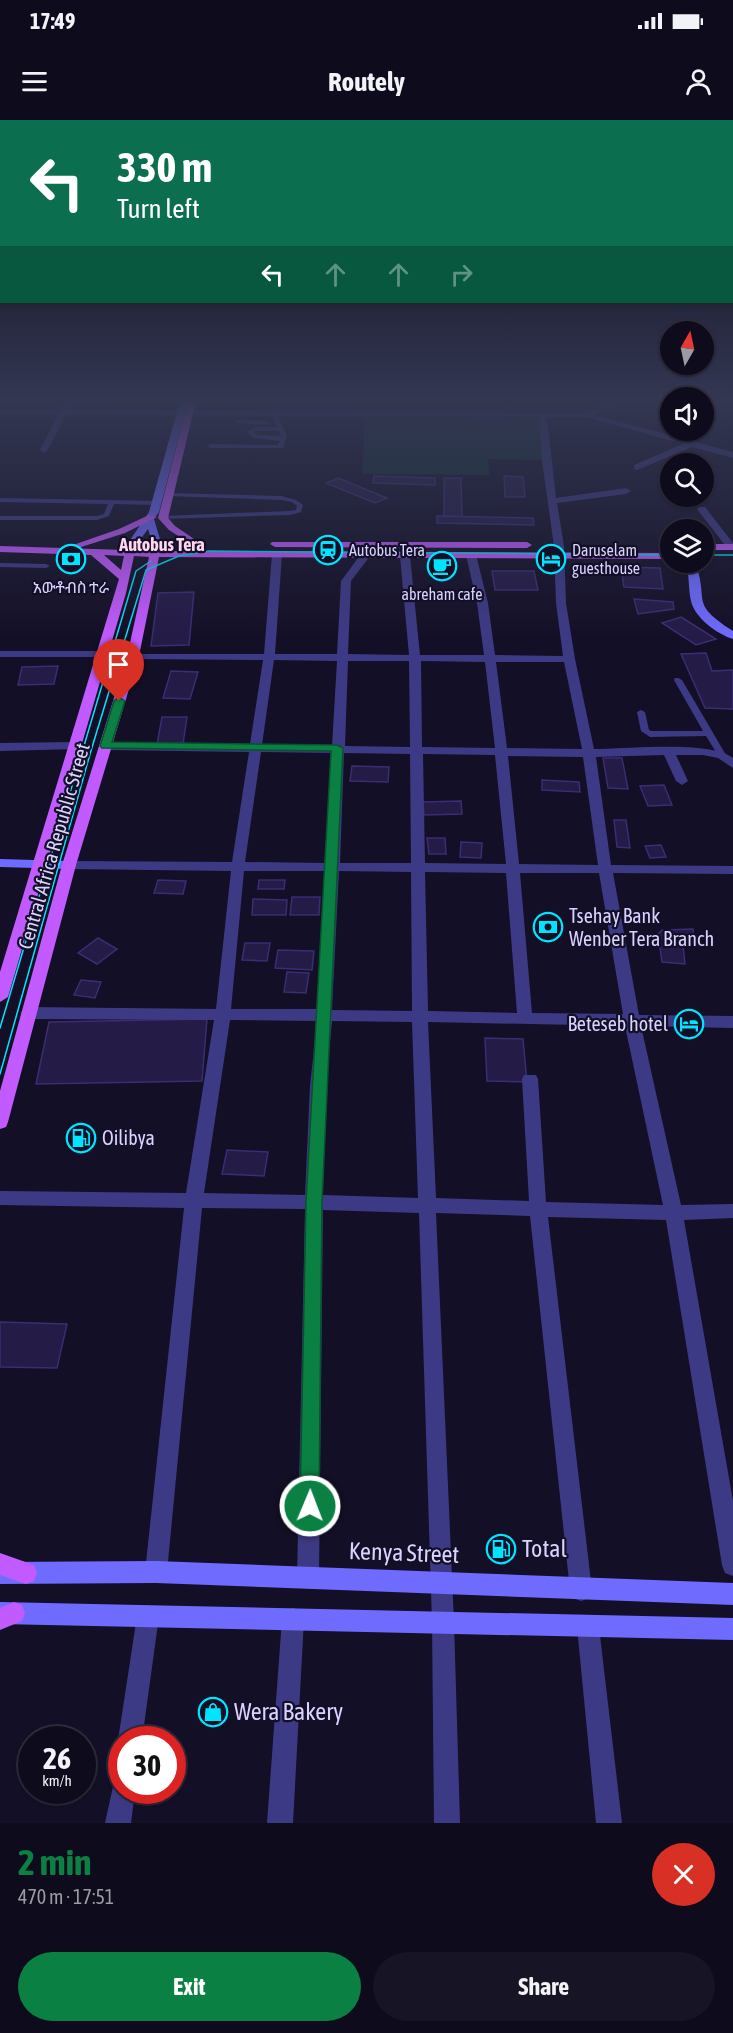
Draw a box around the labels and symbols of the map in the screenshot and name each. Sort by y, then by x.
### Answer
north arrow [660,321,714,375]
district label: Autobus Tera [118,534,205,555]
station icon: Autobus Tera [312,534,344,566]
place label: Autobus Tera [349,541,425,559]
place label: Daruselam guesthouse [572,541,640,578]
bank icon: አውቶብስ ተራ [55,543,87,575]
hotel icon: Daruselam guesthouse [535,543,567,575]
cafe icon: abreham cafe [426,550,458,582]
place label: አውቶብስ ተራ [33,578,110,596]
place label: abreham cafe [402,585,482,603]
pin [93,639,144,701]
street label: Central Africa Republic Street [13,740,94,952]
place label: Tsehay Bank Wenber Tera Branch [569,904,714,950]
bank icon: Tsehay Bank Wenber Tera Branch [532,911,564,943]
hotel icon: Beteseb hotel [673,1008,705,1040]
place label: Beteseb hotel [567,1012,669,1035]
fuel station icon: Oilibya [65,1122,97,1154]
place label: Oilibya [102,1126,155,1149]
position arrow [278,1474,342,1538]
fuel station icon: Total [485,1533,517,1565]
place label: Total [522,1535,567,1562]
street label: Kenya Street [348,1537,460,1568]
shop icon: Wera Bakery [197,1696,229,1728]
place label: Wera Bakery [234,1698,343,1725]
speed limit sign: 30 [108,1726,186,1804]

